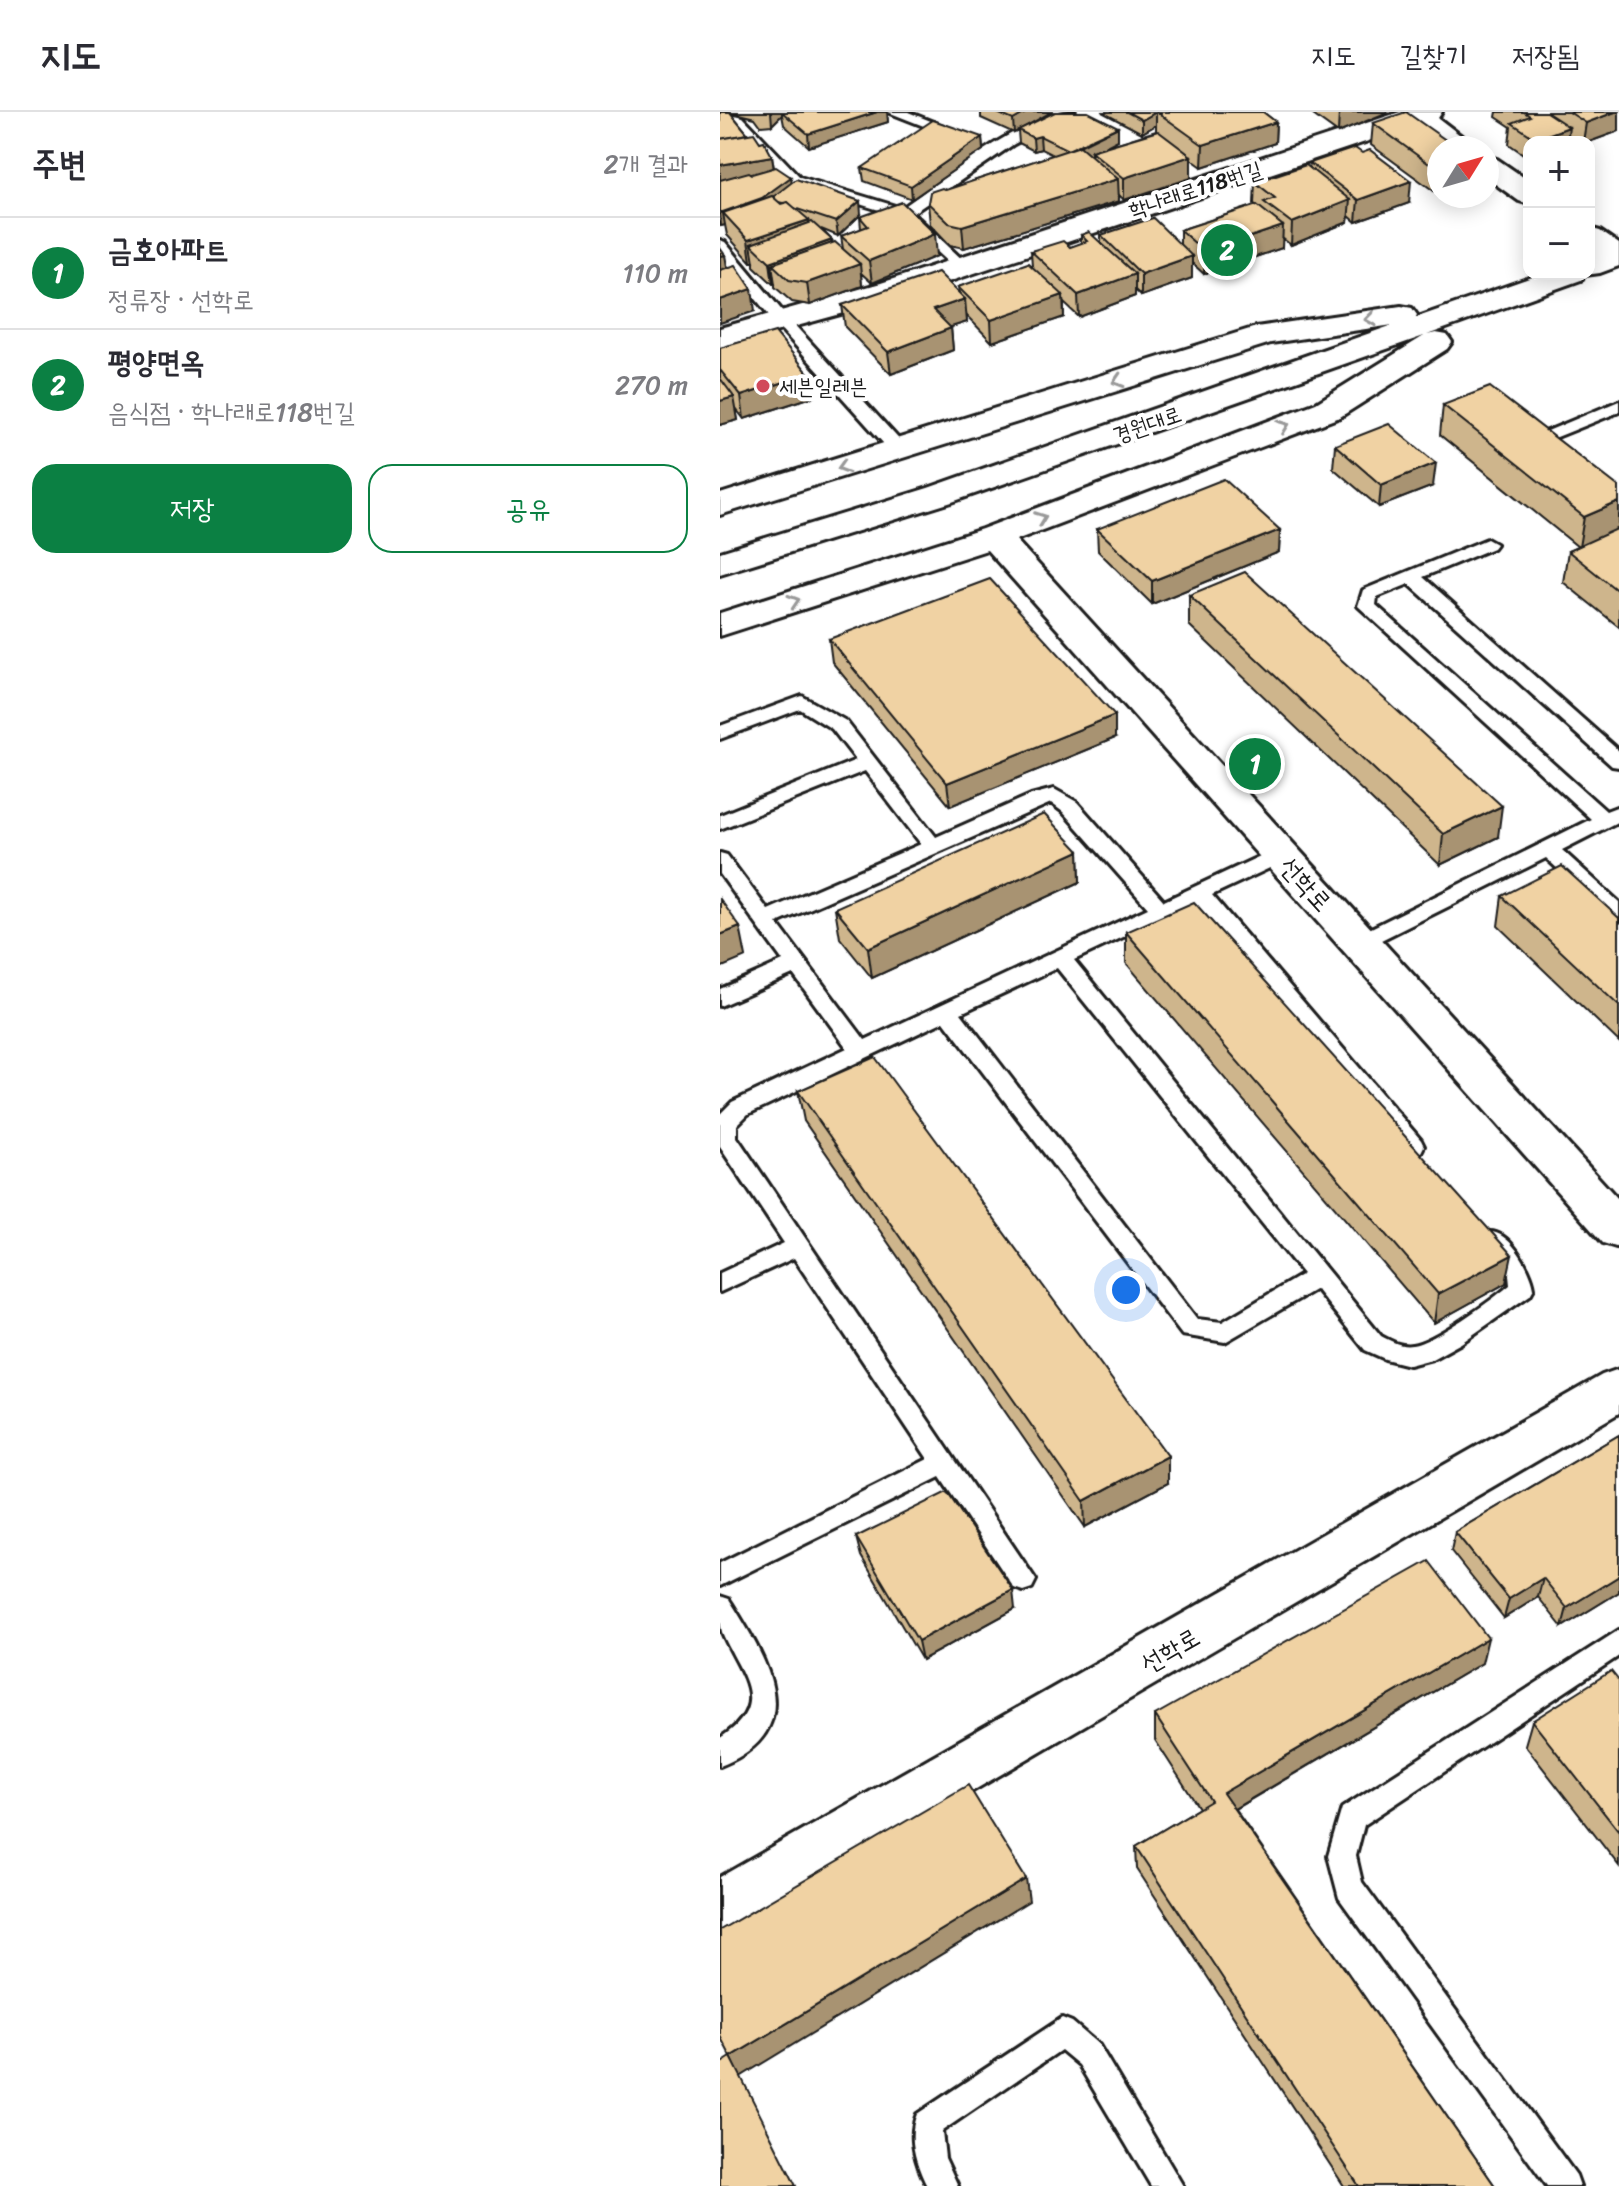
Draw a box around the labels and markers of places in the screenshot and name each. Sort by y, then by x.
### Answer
pin: 2 [1201,220,1253,280]
place label: 세븐일레븐 [779,367,868,406]
marker: 세븐일레븐 [754,377,772,395]
pin: 1 [1229,734,1281,794]

